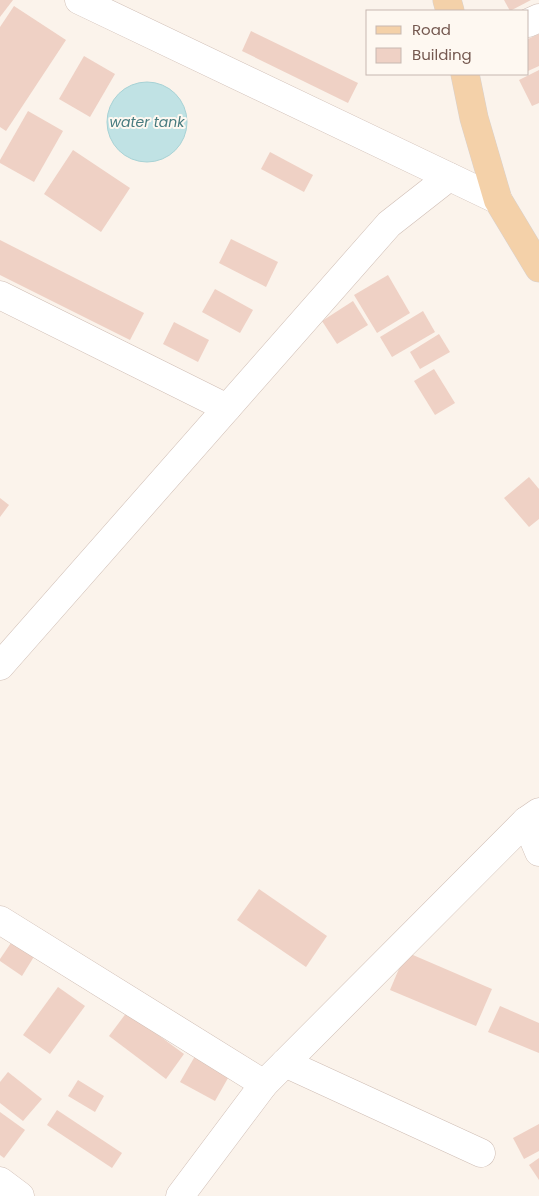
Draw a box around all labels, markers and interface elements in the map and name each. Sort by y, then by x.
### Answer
legend [366,10,529,75]
text: Road [412,19,451,40]
text: Building [412,44,472,65]
water label: water tank [110,112,185,132]

